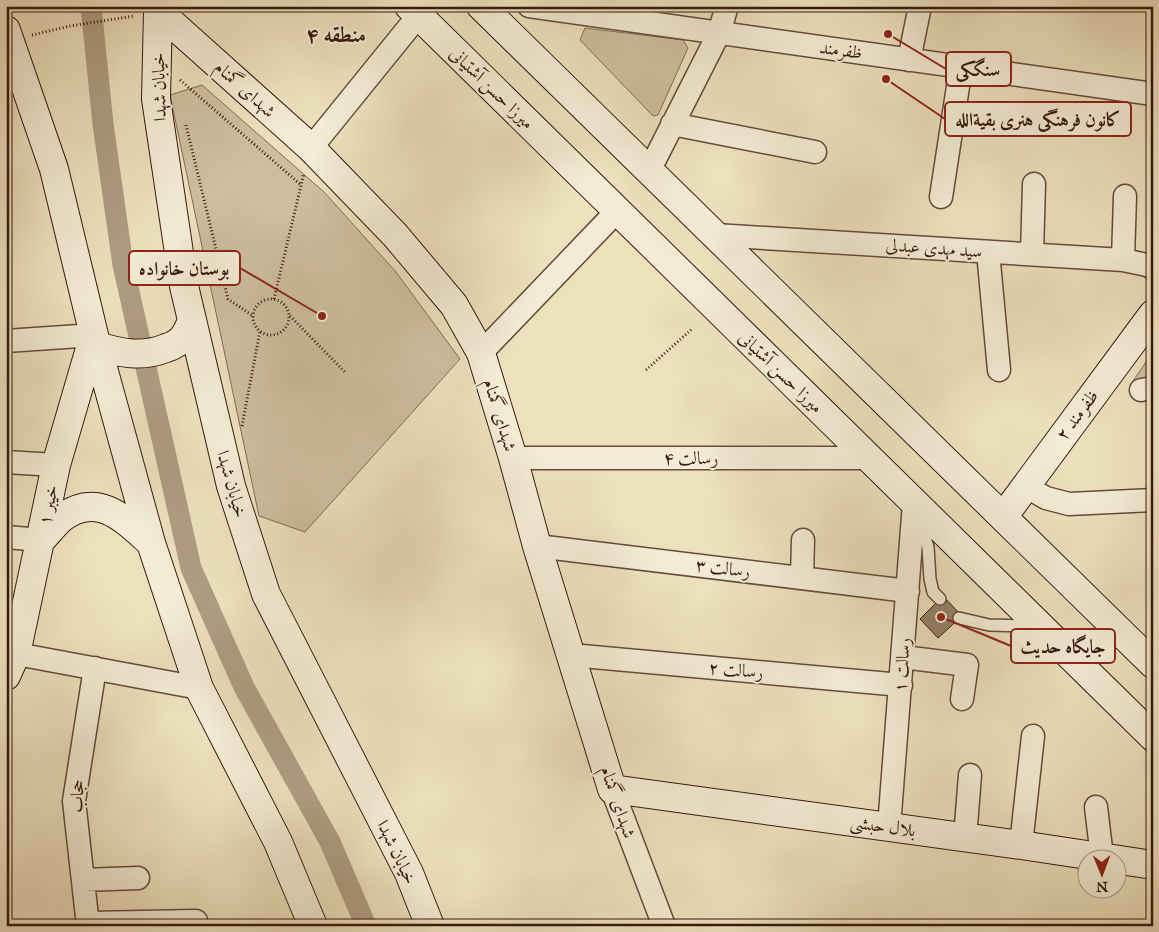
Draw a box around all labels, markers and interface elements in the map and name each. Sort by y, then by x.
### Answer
district label: منطقه ۴ [306,21,366,48]
street label: ظفرمند [818,36,864,65]
street label: میرزا حسن آشتیانی [444,42,539,135]
street label: خیابان شهدا [147,52,172,122]
callout: سنگکی [946,52,1011,86]
street label: شهدای گمنام [207,56,280,126]
text: سنگکی [956,57,1000,82]
callout: کانون فرهنگی هنری بقیةالله [945,102,1131,136]
text: کانون فرهنگی هنری بقیةالله [955,108,1121,132]
street label: سید مهدی عبدلی [885,234,983,263]
callout: بوستان خانواده [129,251,240,285]
text: بوستان خانواده [139,257,230,281]
street label: میرزا حسن آشتیانی [733,326,828,419]
street label: شهدای گمنام [474,376,521,455]
street label: ظفرمند ۲ [1051,385,1104,445]
street label: رسالت ۴ [664,447,718,469]
street label: خیابان شهدا [211,448,252,520]
street label: خیبر ۱ [33,483,63,527]
street label: رسالت ۳ [694,554,752,582]
callout: جایگاه حدیث [1011,629,1115,663]
text: جایگاه حدیث [1021,634,1105,659]
street label: رسالت ۱ [889,637,915,693]
street label: رسالت ۲ [708,657,764,683]
street label: شهدای گمنام [591,763,641,843]
street label: حجاب [65,779,89,813]
street label: بلال حبشی [849,811,917,843]
street label: خیابان شهدا [371,816,422,888]
north arrow [1076,850,1126,900]
text: N [1096,878,1108,895]

